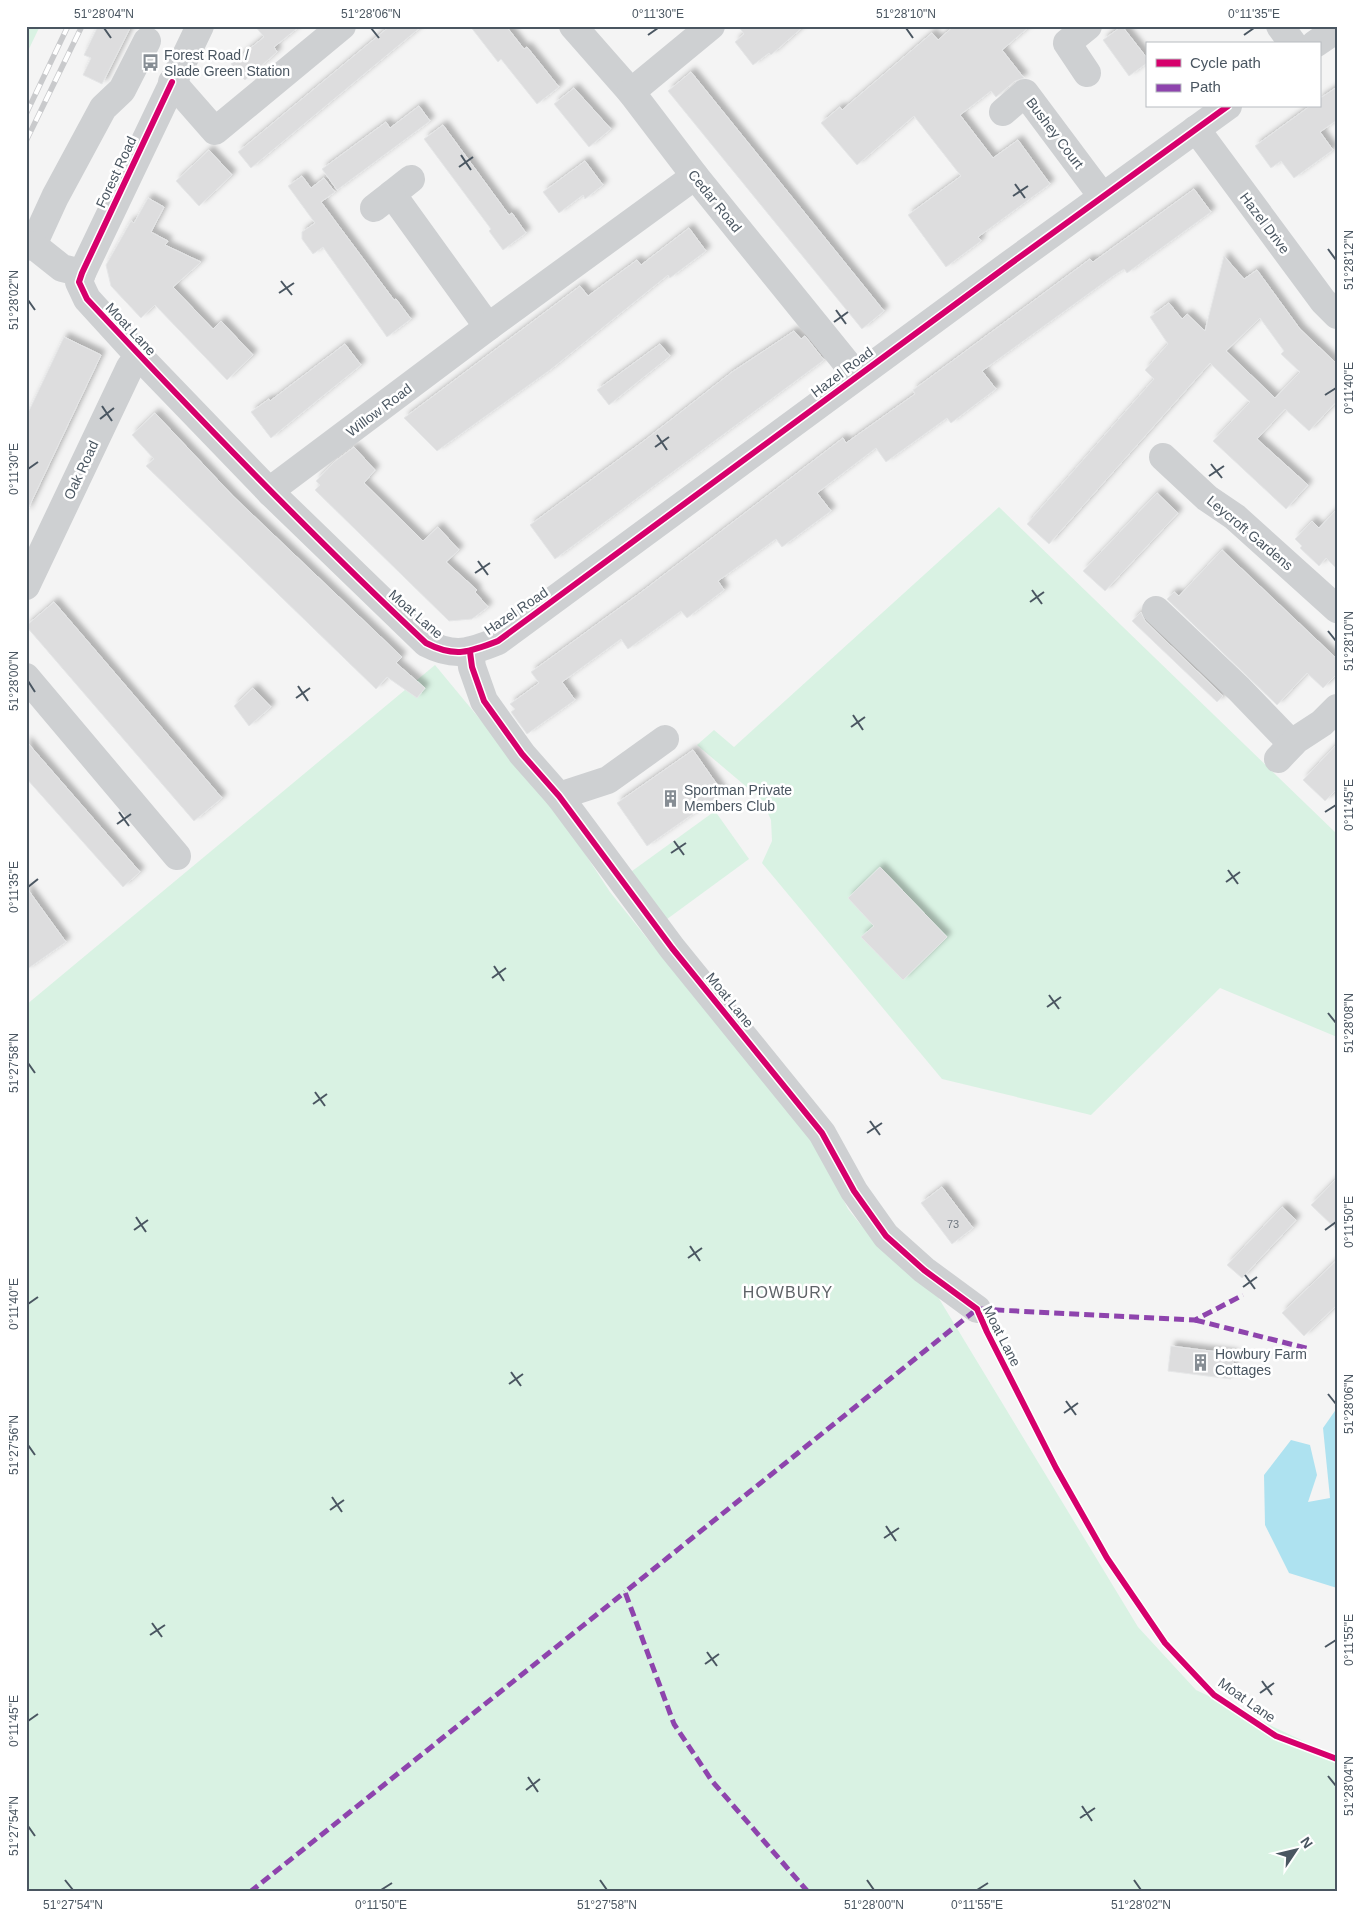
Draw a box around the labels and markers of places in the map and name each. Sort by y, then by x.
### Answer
place label: Forest Road / Slade Green Station [164,47,290,79]
bus stop icon: Forest Road / Slade Green Station [140,53,160,73]
place label: Sportman Private Members Club [684,782,792,814]
building icon: Sportman Private Members Club [660,788,680,808]
place label: Howbury Farm Cottages [1215,1346,1307,1378]
building icon: Howbury Farm Cottages [1191,1352,1211,1372]

